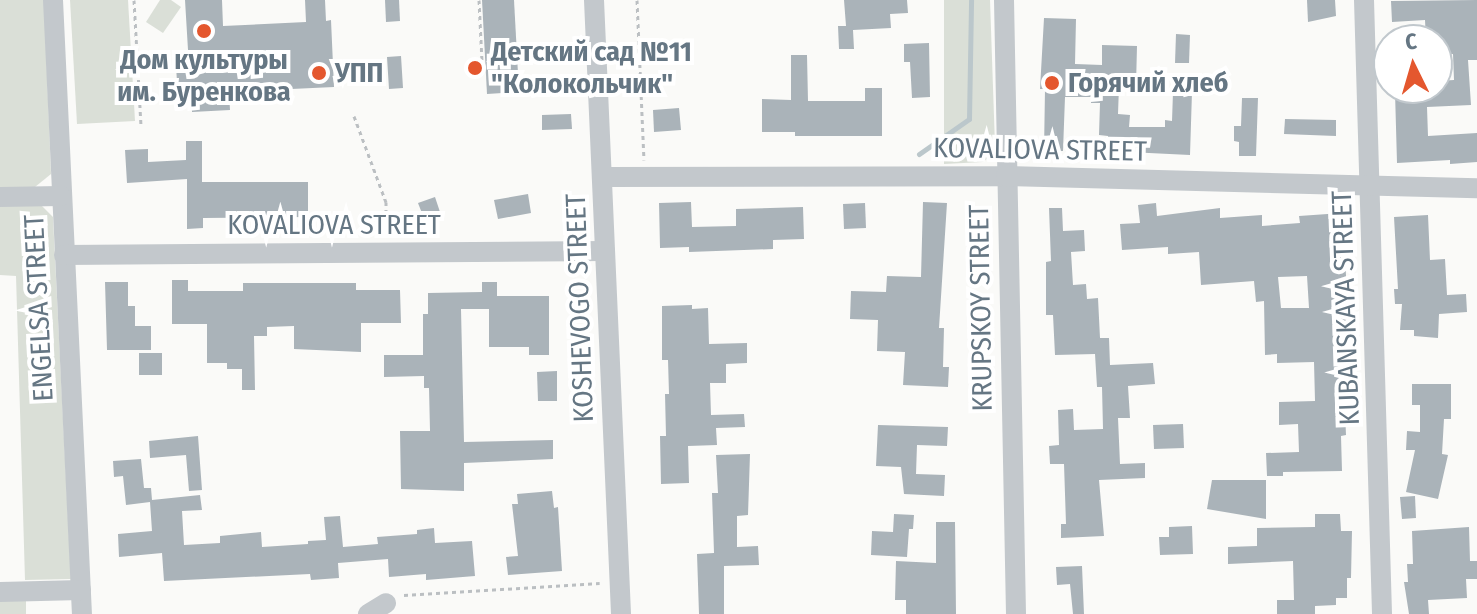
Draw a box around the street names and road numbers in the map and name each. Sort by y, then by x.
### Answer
street label: KOVALIOVA STREET [933,131,1147,169]
street label: KUBANSKAYA STREET [1325,190,1367,426]
street label: KOSHEVOGO STREET [559,193,601,423]
street label: KRUPSKOY STREET [962,204,1000,412]
street label: KOVALIOVA STREET [227,208,441,242]
street label: ENGELSA STREET [17,214,61,402]

